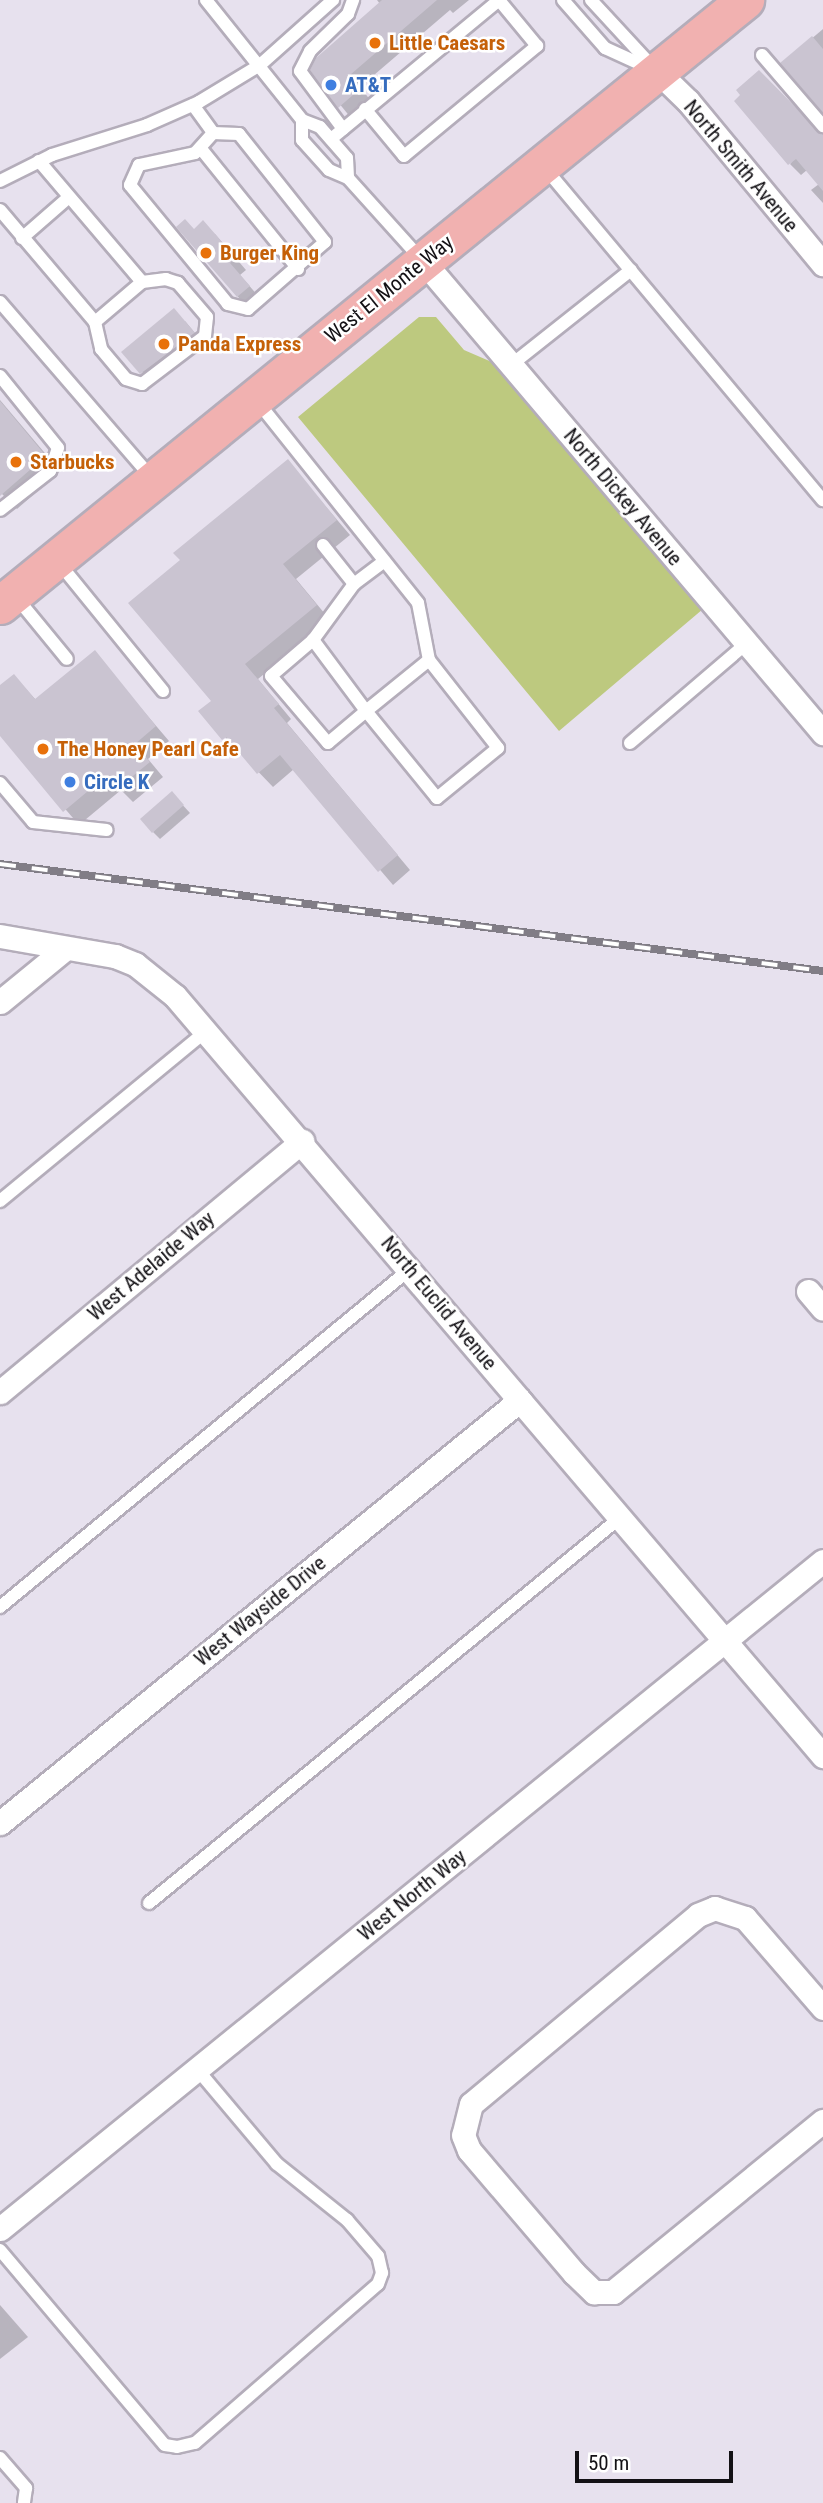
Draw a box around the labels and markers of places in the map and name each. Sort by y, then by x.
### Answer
place label: Little Caesars [389,30,505,56]
marker: Little Caesars [367,35,383,51]
place label: AT&T [345,72,391,98]
marker: AT&T [323,77,339,93]
place label: Burger King [220,240,319,266]
marker: Burger King [198,245,214,261]
place label: Panda Express [178,331,301,357]
marker: Panda Express [156,336,172,352]
place label: Starbucks [30,449,115,475]
marker: Starbucks [8,454,24,470]
place label: The Honey Pearl Cafe [57,736,239,762]
marker: The Honey Pearl Cafe [35,741,51,757]
place label: Circle K [84,769,149,795]
marker: Circle K [62,774,78,790]

